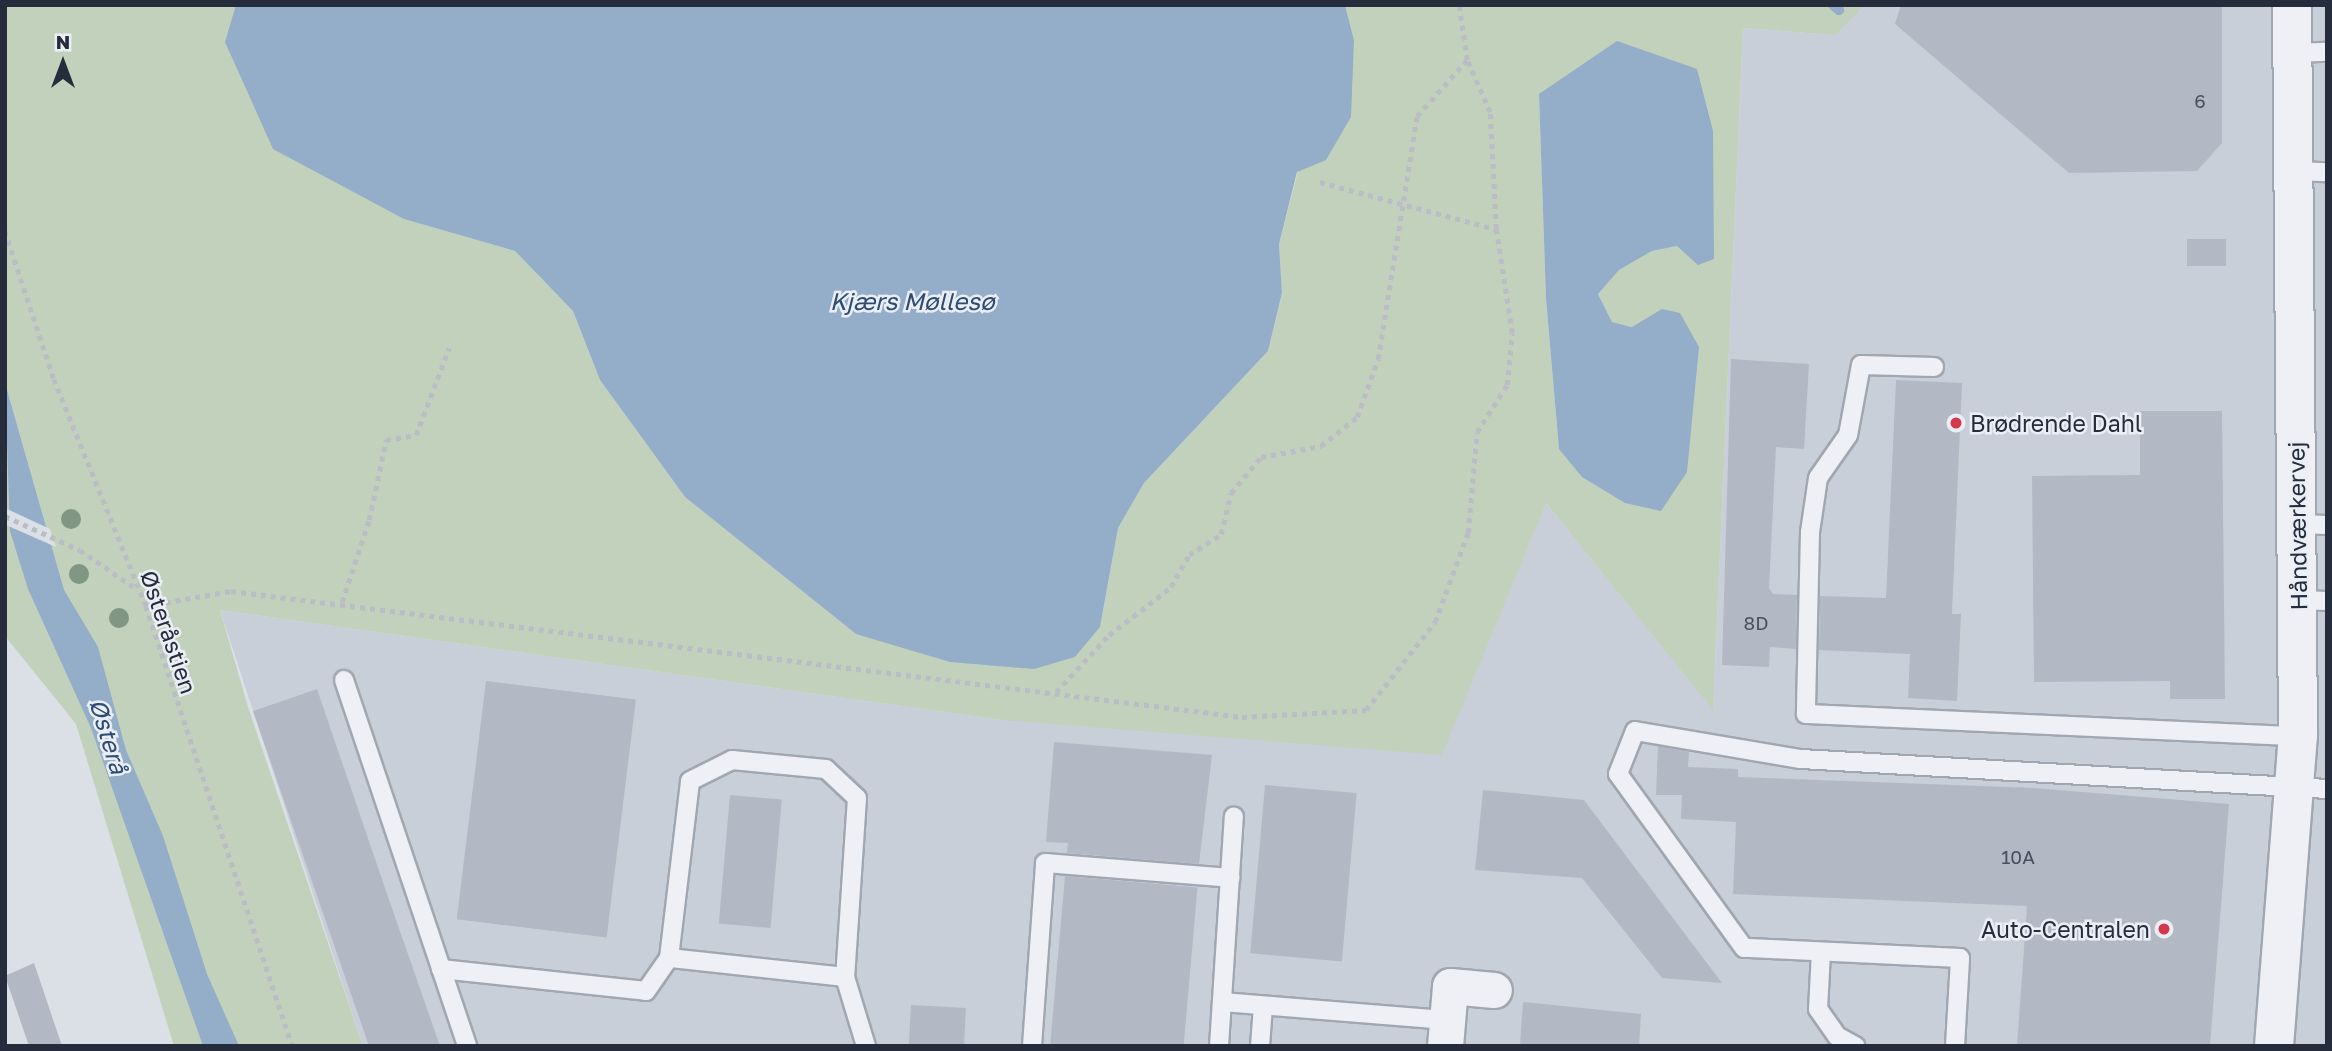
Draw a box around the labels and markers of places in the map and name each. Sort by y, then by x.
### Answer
place label: Brødrende Dahl [1970,409,2142,437]
marker: Brødrende Dahl [1948,415,1964,431]
place label: Auto-Centralen [1981,915,2150,943]
marker: Auto-Centralen [2156,921,2172,937]

